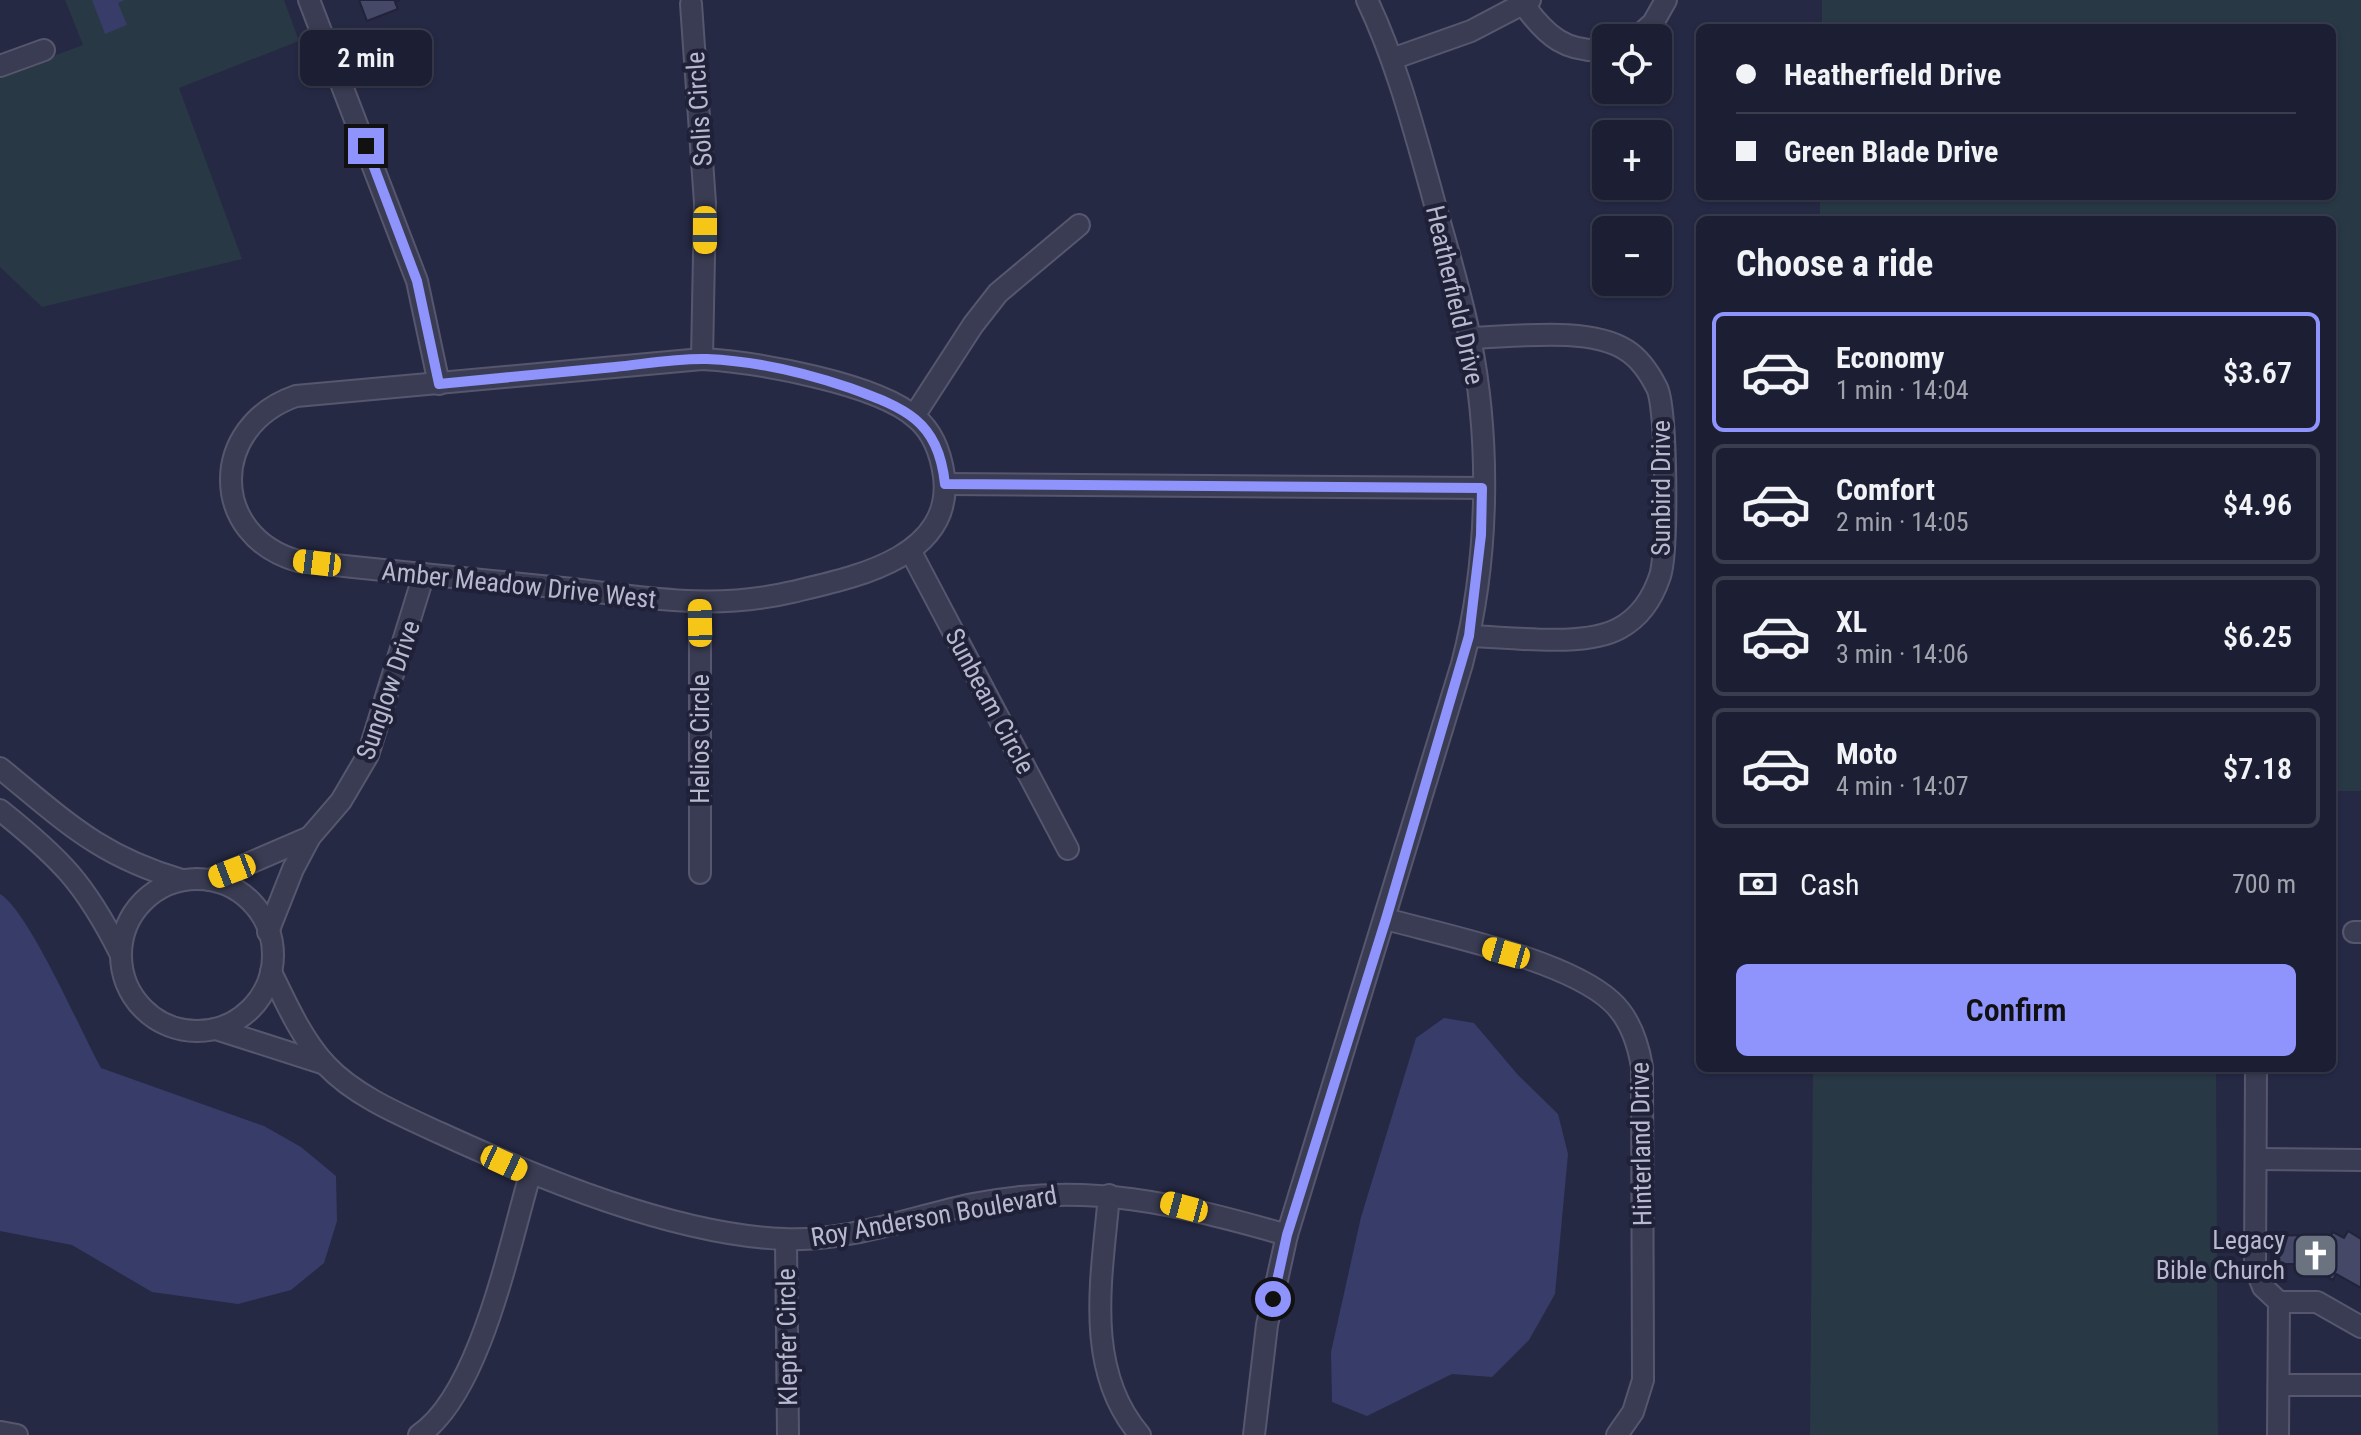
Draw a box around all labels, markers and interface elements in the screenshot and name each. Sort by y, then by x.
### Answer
map controls [1592,24,1672,296]
button: locate [1592,24,1672,104]
callout: 2 min [300,30,432,86]
text: 2 min [337,43,395,73]
street label: Solis Circle [680,51,718,167]
text: Heatherfield Drive [1784,57,2001,92]
button: + [1592,120,1672,200]
route end [348,128,384,164]
text: Green Blade Drive [1784,134,1998,169]
street label: Heatherfield Drive [1420,203,1490,387]
car [693,206,717,254]
button: − [1592,216,1672,296]
text: Choose a ride [1736,243,1933,285]
icon: car [1740,336,1812,408]
text: Economy [1836,340,1944,375]
text: $3.67 [2223,355,2292,390]
text: 1 min · 14:04 [1836,375,1969,405]
street label: Sunbird Drive [1646,420,1676,556]
icon: car [1740,468,1812,540]
text: Comfort [1836,472,1935,507]
text: $4.96 [2223,487,2292,522]
text: 2 min · 14:05 [1836,507,1969,537]
car [292,548,342,578]
street label: Amber Meadow Drive West [380,556,658,614]
car [688,599,712,647]
icon: car [1740,600,1812,672]
text: XL [1836,604,1867,639]
street label: Sunglow Drive [350,616,426,764]
text: $6.25 [2223,619,2292,654]
street label: Sunbeam Circle [939,623,1041,779]
text: 3 min · 14:06 [1836,639,1969,669]
street label: Helios Circle [685,674,715,804]
icon: car [1740,732,1812,804]
text: Moto [1836,736,1897,771]
text: $7.18 [2223,751,2292,786]
text: 4 min · 14:07 [1836,771,1969,801]
car [205,851,259,891]
icon: cash [1736,862,1780,906]
text: Cash [1800,867,1860,902]
text: 700 m [2232,869,2296,899]
car [1480,935,1532,971]
button: Confirm [1736,964,2296,1056]
street label: Hinterland Drive [1625,1062,1657,1226]
car [477,1142,531,1184]
street label: Roy Anderson Boulevard [809,1180,1059,1252]
car [1158,1189,1210,1225]
place label: Legacy Bible Church [2156,1225,2285,1285]
church icon: Legacy Bible Church [2292,1231,2340,1279]
street label: Klepfer Circle [771,1268,803,1406]
route start [1255,1281,1291,1317]

